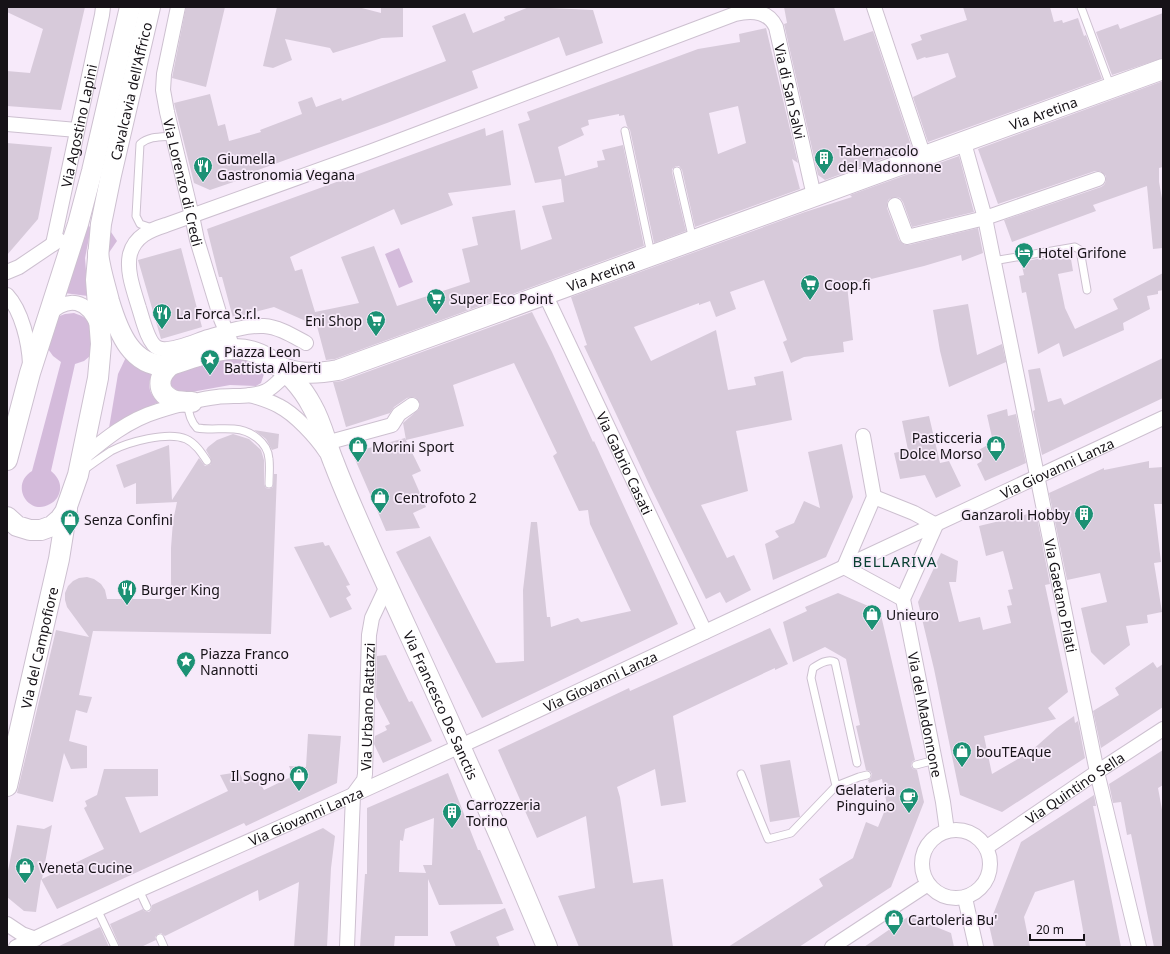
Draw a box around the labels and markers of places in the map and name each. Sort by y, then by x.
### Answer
place label: Tabernacolo del Madonnone [838,141,942,176]
building icon: Tabernacolo del Madonnone [813,147,835,175]
place label: Giumella Gastronomia Vegana [217,149,355,184]
restaurant icon: Giumella Gastronomia Vegana [192,155,214,183]
hotel icon: Hotel Grifone [1013,241,1035,269]
place label: Hotel Grifone [1038,243,1127,262]
supermarket icon: Coop.fi [799,273,821,301]
place label: Coop.fi [824,275,871,294]
supermarket icon: Super Eco Point [425,287,447,315]
place label: Super Eco Point [450,289,553,308]
restaurant icon: La Forca S.r.l. [151,302,173,330]
place label: La Forca S.r.l. [176,304,260,323]
supermarket icon: Eni Shop [365,309,387,337]
place label: Eni Shop [305,311,362,330]
place label: Piazza Leon Battista Alberti [224,342,321,377]
place icon: Piazza Leon Battista Alberti [199,348,221,376]
place label: Pasticceria Dolce Morso [899,428,982,463]
shop icon: Pasticceria Dolce Morso [985,434,1007,462]
shop icon: Morini Sport [347,435,369,463]
place label: Morini Sport [372,437,454,456]
shop icon: Centrofoto 2 [369,486,391,514]
place label: Centrofoto 2 [394,488,477,507]
building icon: Ganzaroli Hobby [1073,503,1095,531]
place label: Ganzaroli Hobby [961,505,1071,524]
shop icon: Senza Confini [59,508,81,536]
place label: Senza Confini [84,510,173,529]
restaurant icon: Burger King [116,578,138,606]
place label: Burger King [141,580,220,599]
shop icon: Unieuro [861,603,883,631]
place label: Unieuro [886,605,939,624]
place label: Piazza Franco Nannotti [200,644,289,679]
place icon: Piazza Franco Nannotti [175,650,197,678]
shop icon: bouTEAque [951,740,973,768]
place label: bouTEAque [976,742,1052,761]
shop icon: Il Sogno [288,764,310,792]
place label: Il Sogno [231,766,285,785]
place label: Gelateria Pinguino [835,780,895,815]
cafe icon: Gelateria Pinguino [898,786,920,814]
place label: Carrozzeria Torino [466,795,541,830]
building icon: Carrozzeria Torino [441,801,463,829]
shop icon: Veneta Cucine [14,856,36,884]
place label: Veneta Cucine [39,858,133,877]
shop icon: Cartoleria Bu' [883,908,905,936]
place label: Cartoleria Bu' [908,910,997,929]

